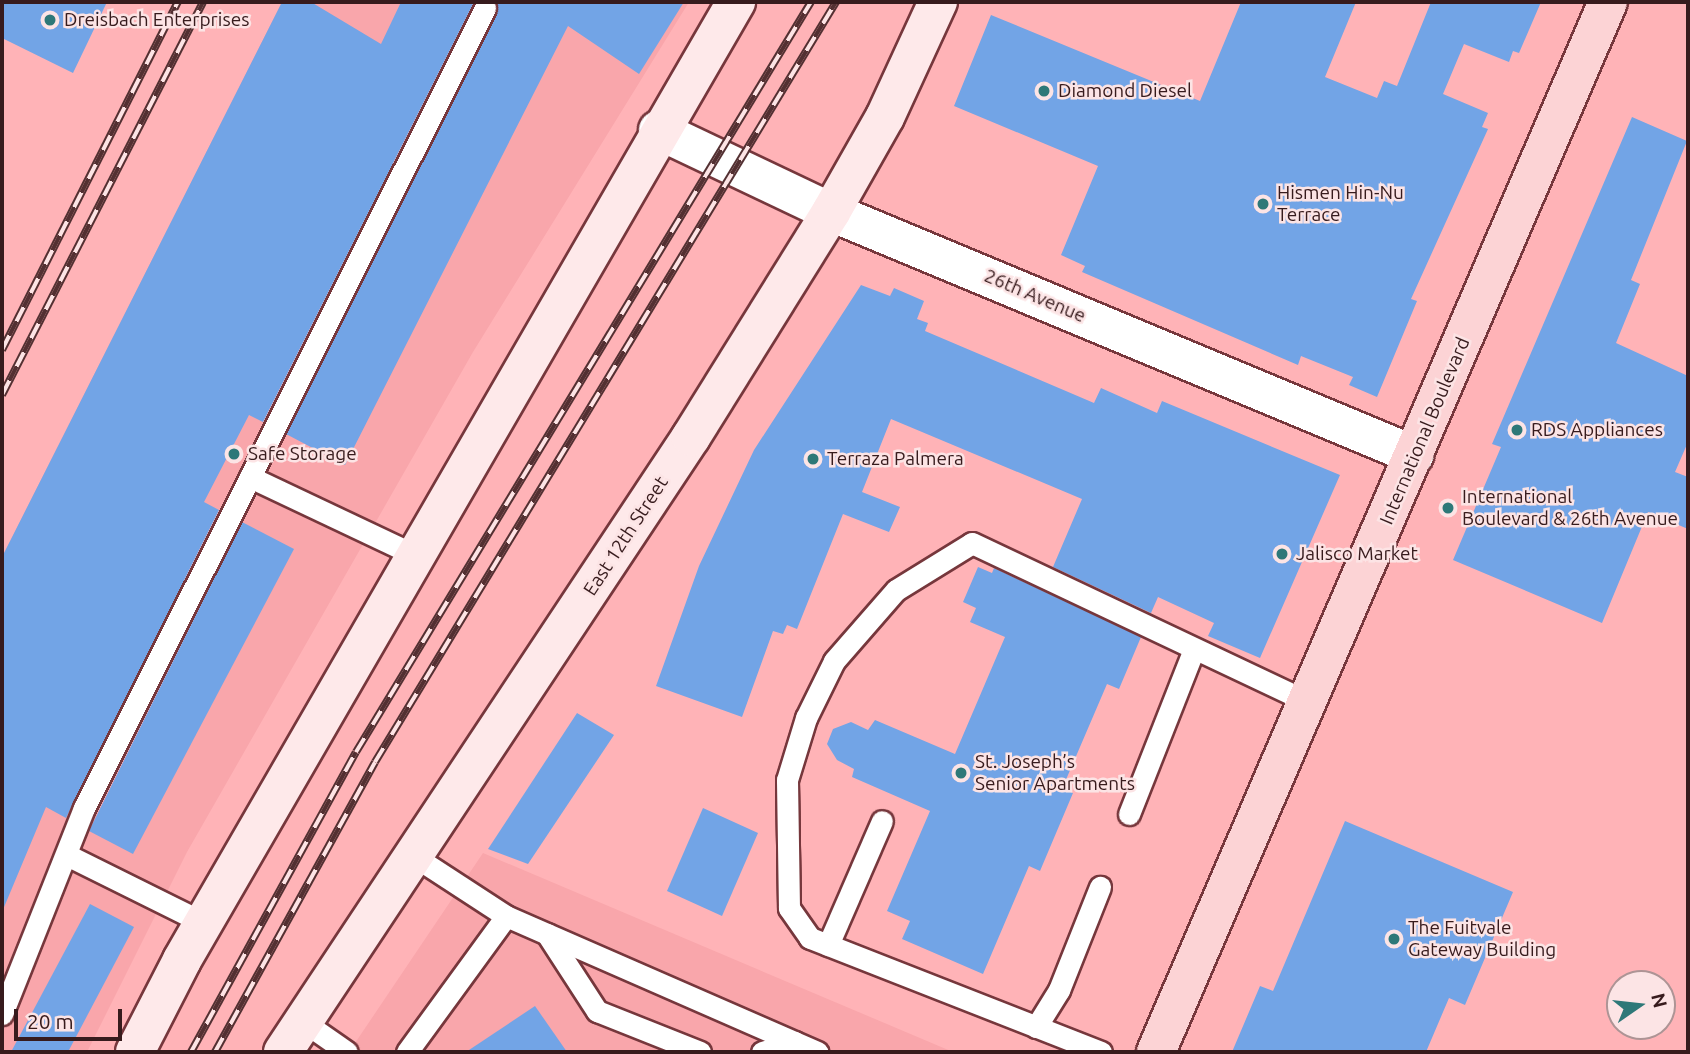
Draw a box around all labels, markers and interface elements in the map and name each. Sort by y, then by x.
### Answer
place label: Dreisbach Enterprises [64,9,249,31]
marker: Dreisbach Enterprises [42,12,58,28]
place label: Diamond Diesel [1058,80,1192,102]
marker: Diamond Diesel [1036,83,1052,99]
place label: Hismen Hin-Nu Terrace [1277,182,1404,226]
marker: Hismen Hin-Nu Terrace [1255,196,1271,212]
street label: 26th Avenue [981,264,1089,328]
street label: International Boulevard [1375,334,1475,528]
place label: RDS Appliances [1531,419,1663,441]
marker: RDS Appliances [1509,422,1525,438]
place label: Safe Storage [248,443,357,465]
marker: Safe Storage [226,446,242,462]
place label: Terraza Palmera [827,448,964,470]
marker: Terraza Palmera [805,451,821,467]
street label: East 12th Street [579,472,673,600]
place label: International Boulevard & 26th Avenue [1462,486,1678,530]
marker: International Boulevard & 26th Avenue [1440,500,1456,516]
place label: Jalisco Market [1296,543,1418,565]
marker: Jalisco Market [1274,546,1290,562]
place label: St. Joseph’s Senior Apartments [975,751,1135,795]
marker: St. Joseph’s Senior Apartments [953,765,969,781]
place label: The Fuitvale Gateway Building [1408,917,1556,961]
marker: The Fuitvale Gateway Building [1386,931,1402,947]
north arrow [1606,970,1676,1040]
text: N [1647,991,1672,1010]
scale bar [18,995,126,1038]
text: 20 m [27,1009,74,1033]

